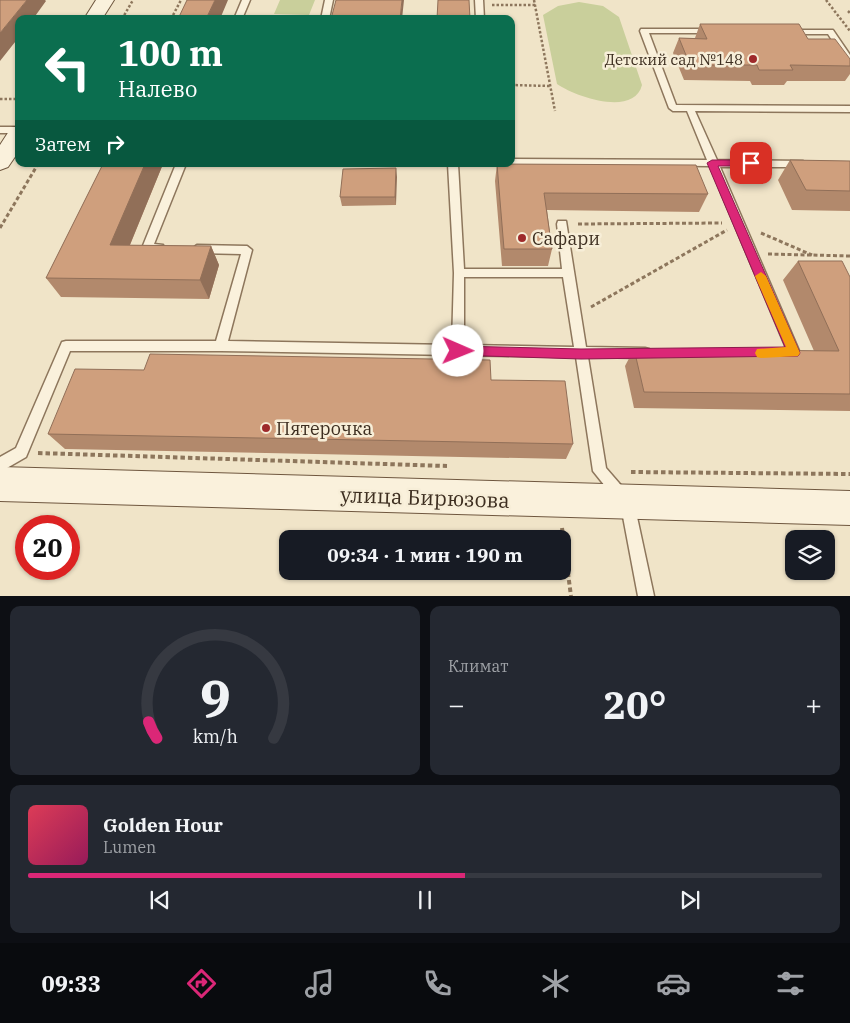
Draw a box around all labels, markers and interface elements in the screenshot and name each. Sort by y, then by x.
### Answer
text: 100 m [118,30,223,76]
icon: left [35,35,100,100]
place label: Детский сад №148 [605,50,743,69]
marker: Детский сад №148 [747,53,759,65]
text: Налево [118,74,197,103]
icon: right [101,130,129,158]
text: Затем [35,132,91,156]
pin [730,142,772,184]
icon: arrive [737,149,765,177]
place label: Сафари [532,227,600,250]
marker: Сафари [516,232,528,244]
position arrow [431,324,483,376]
place label: Пятерочка [276,417,372,440]
marker: Пятерочка [260,422,272,434]
street label: улица Бирюзова [340,480,510,514]
speed limit sign: 20 [15,515,80,580]
map controls [785,530,835,580]
button: layers [785,530,835,580]
text: 09:34 · 1 мин · 190 m [327,543,523,567]
text: Климат [448,656,508,676]
text: 9 [199,664,231,731]
text: 20° [603,680,667,729]
text: − [448,686,465,723]
text: + [805,686,822,723]
text: km/h [192,725,238,748]
text: Golden Hour [103,813,223,837]
text: Lumen [103,837,156,857]
icon: previous [146,886,174,914]
icon: pause [411,886,439,914]
icon: next [676,886,704,914]
icon: directions [184,966,219,1001]
icon: music [302,966,337,1001]
icon: phone [420,966,455,1001]
icon: climate [538,966,573,1001]
icon: car [656,966,691,1001]
icon: filters [773,966,808,1001]
text: 09:33 [41,969,101,998]

